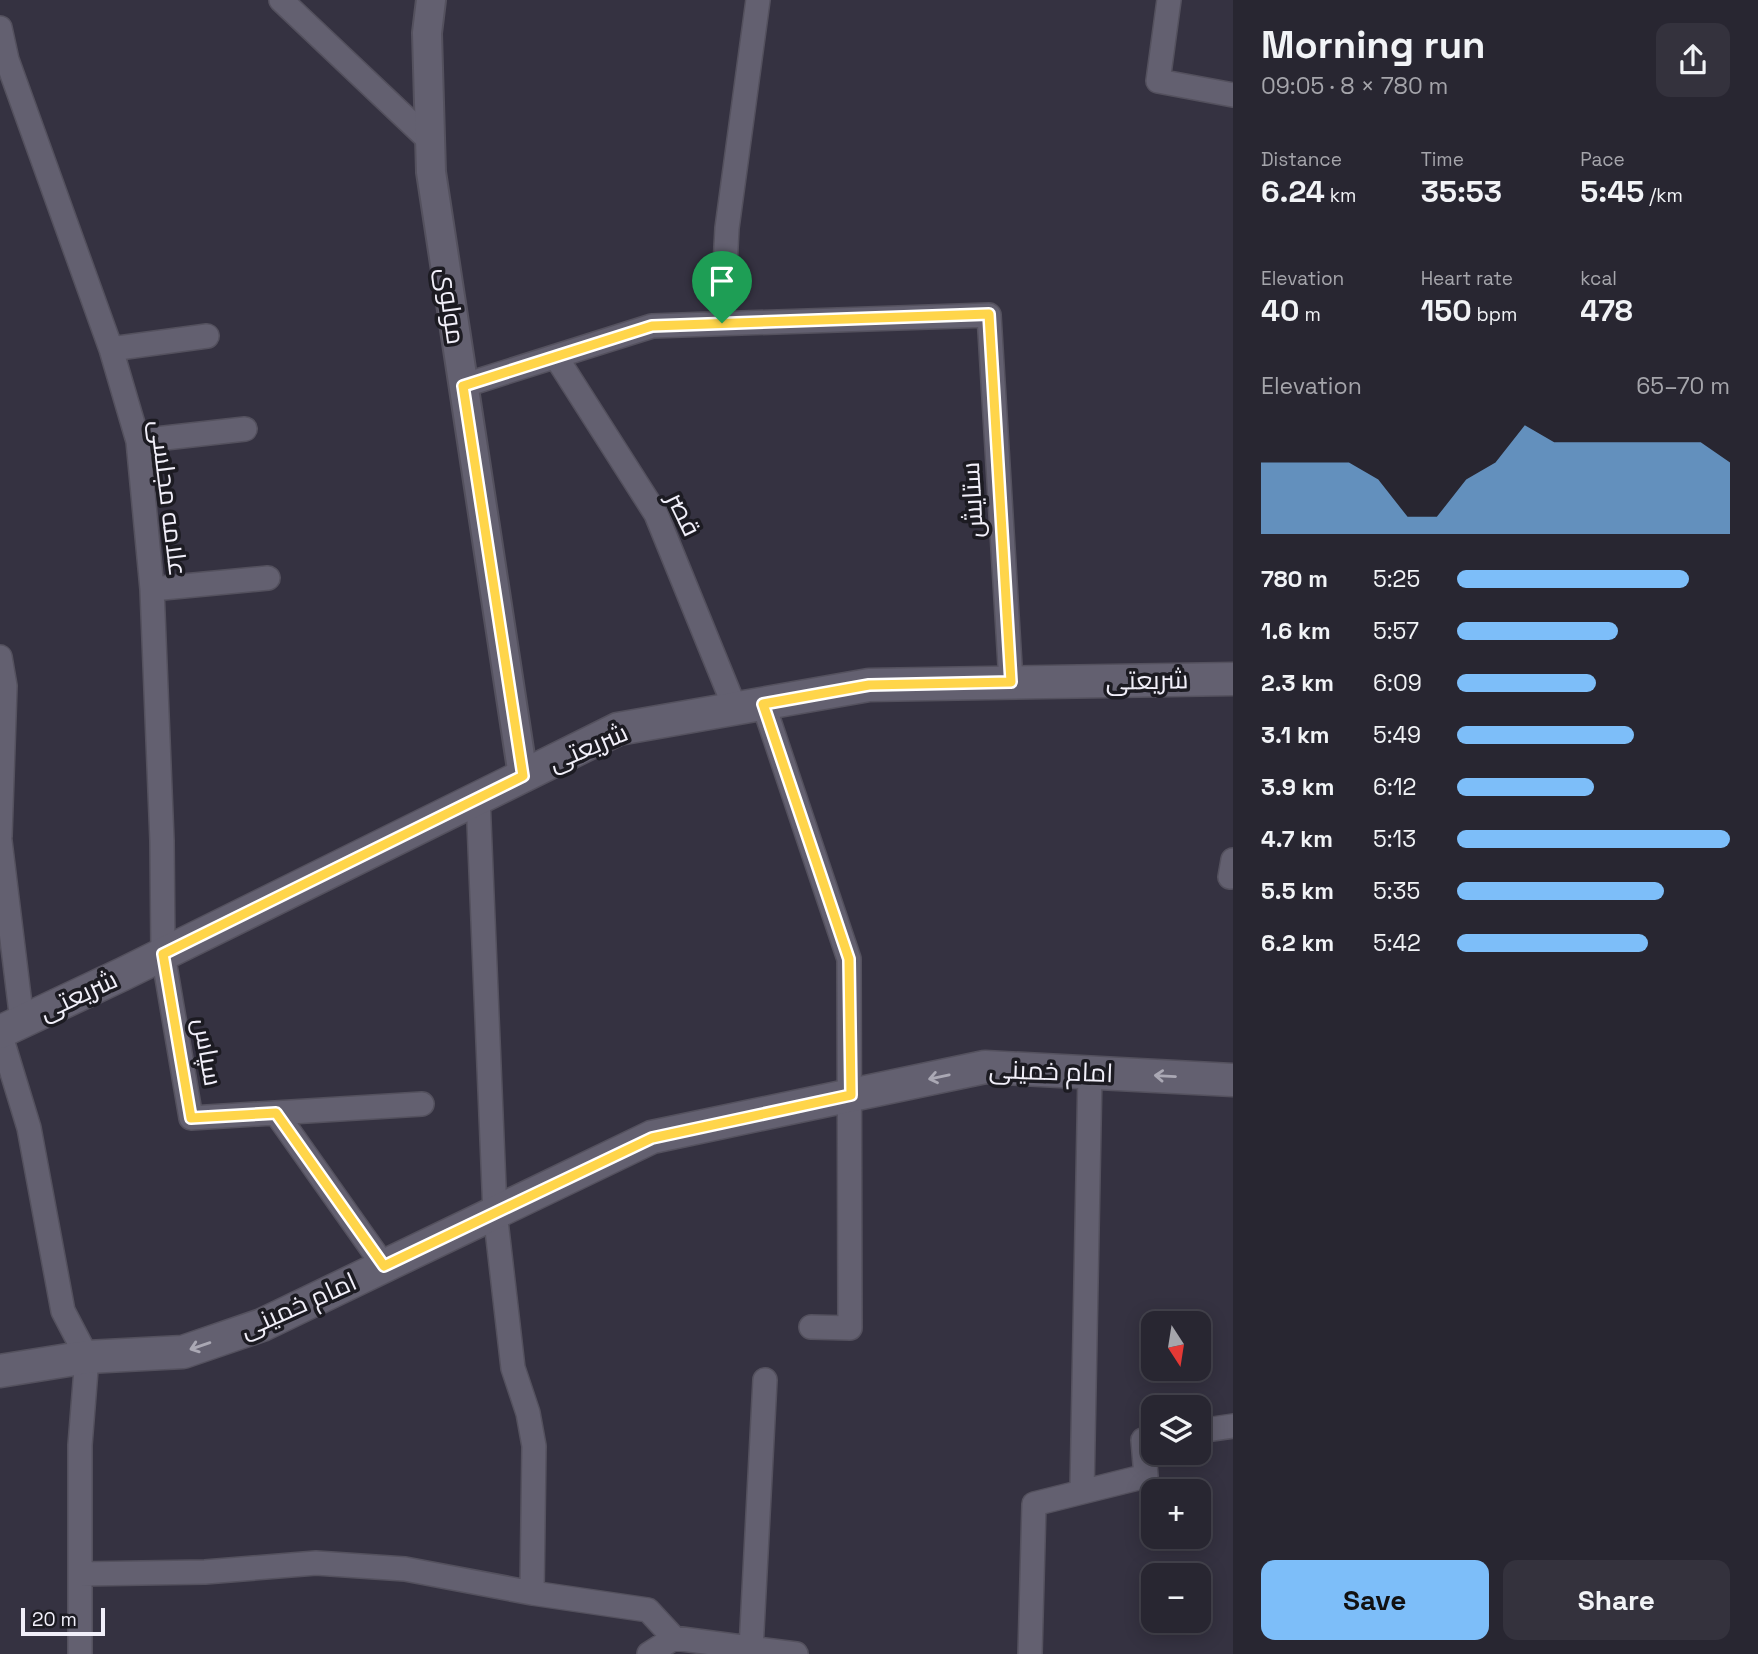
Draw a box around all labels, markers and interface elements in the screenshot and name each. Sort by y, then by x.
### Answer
text: Morning run [1261,21,1486,69]
button: share [1656,23,1730,97]
text: 09:05 · 8 × 780 m [1261,71,1448,101]
text: Distance [1261,147,1342,172]
text: Time [1421,147,1464,172]
text: Pace [1580,147,1625,172]
text: 6.24 [1261,172,1325,211]
text: 35:53 [1421,172,1502,211]
text: 5:45 [1580,172,1644,211]
text: km [1325,183,1356,208]
text: /km [1644,183,1683,208]
pin [692,251,752,323]
icon: arrive [703,262,741,300]
street label: مولوی [429,265,473,347]
text: Elevation [1261,266,1344,291]
text: Heart rate [1421,266,1513,291]
text: kcal [1580,266,1617,291]
text: 40 [1261,291,1300,330]
text: 150 [1421,291,1472,330]
text: 478 [1580,291,1633,330]
text: m [1300,302,1321,327]
text: bpm [1472,302,1517,327]
text: Elevation [1261,371,1362,401]
text: 65–70 m [1636,371,1730,401]
street label: علامه مجلسی [143,418,195,578]
street label: ستایش [953,461,991,539]
street label: قصر [658,485,709,542]
text: 780 m [1261,564,1328,594]
text: 5:25 [1373,564,1420,594]
text: 1.6 km [1261,616,1331,646]
text: 5:57 [1373,616,1419,646]
street label: شریعتی [1105,662,1189,698]
text: 2.3 km [1261,668,1334,698]
text: 6:09 [1373,668,1422,698]
street label: شریعتی [543,715,633,779]
text: 3.1 km [1261,720,1330,750]
text: 5:49 [1373,720,1421,750]
text: 3.9 km [1261,772,1334,802]
text: 6:12 [1373,772,1416,802]
text: 4.7 km [1261,824,1333,854]
text: 5:13 [1373,824,1416,854]
text: 5.5 km [1261,876,1334,906]
text: 5:35 [1373,876,1420,906]
text: 6.2 km [1261,928,1334,958]
text: 5:42 [1373,928,1421,958]
street label: شریعتی [33,962,123,1028]
street label: سپاس [185,1015,231,1089]
street label: امام خمینی [988,1052,1114,1091]
one-way arrow [1154,1069,1177,1082]
one-way arrow [928,1070,951,1084]
street label: امام خمینی [234,1264,362,1347]
north arrow [1141,1311,1211,1381]
map controls [1141,1311,1211,1633]
one-way arrow [190,1341,212,1353]
button: layers [1141,1395,1211,1465]
button: + [1141,1479,1211,1549]
button: Save [1261,1560,1489,1640]
button: Share [1503,1560,1730,1640]
button: − [1141,1563,1211,1633]
scale bar [21,1605,105,1637]
text: 20 m [32,1607,77,1632]

